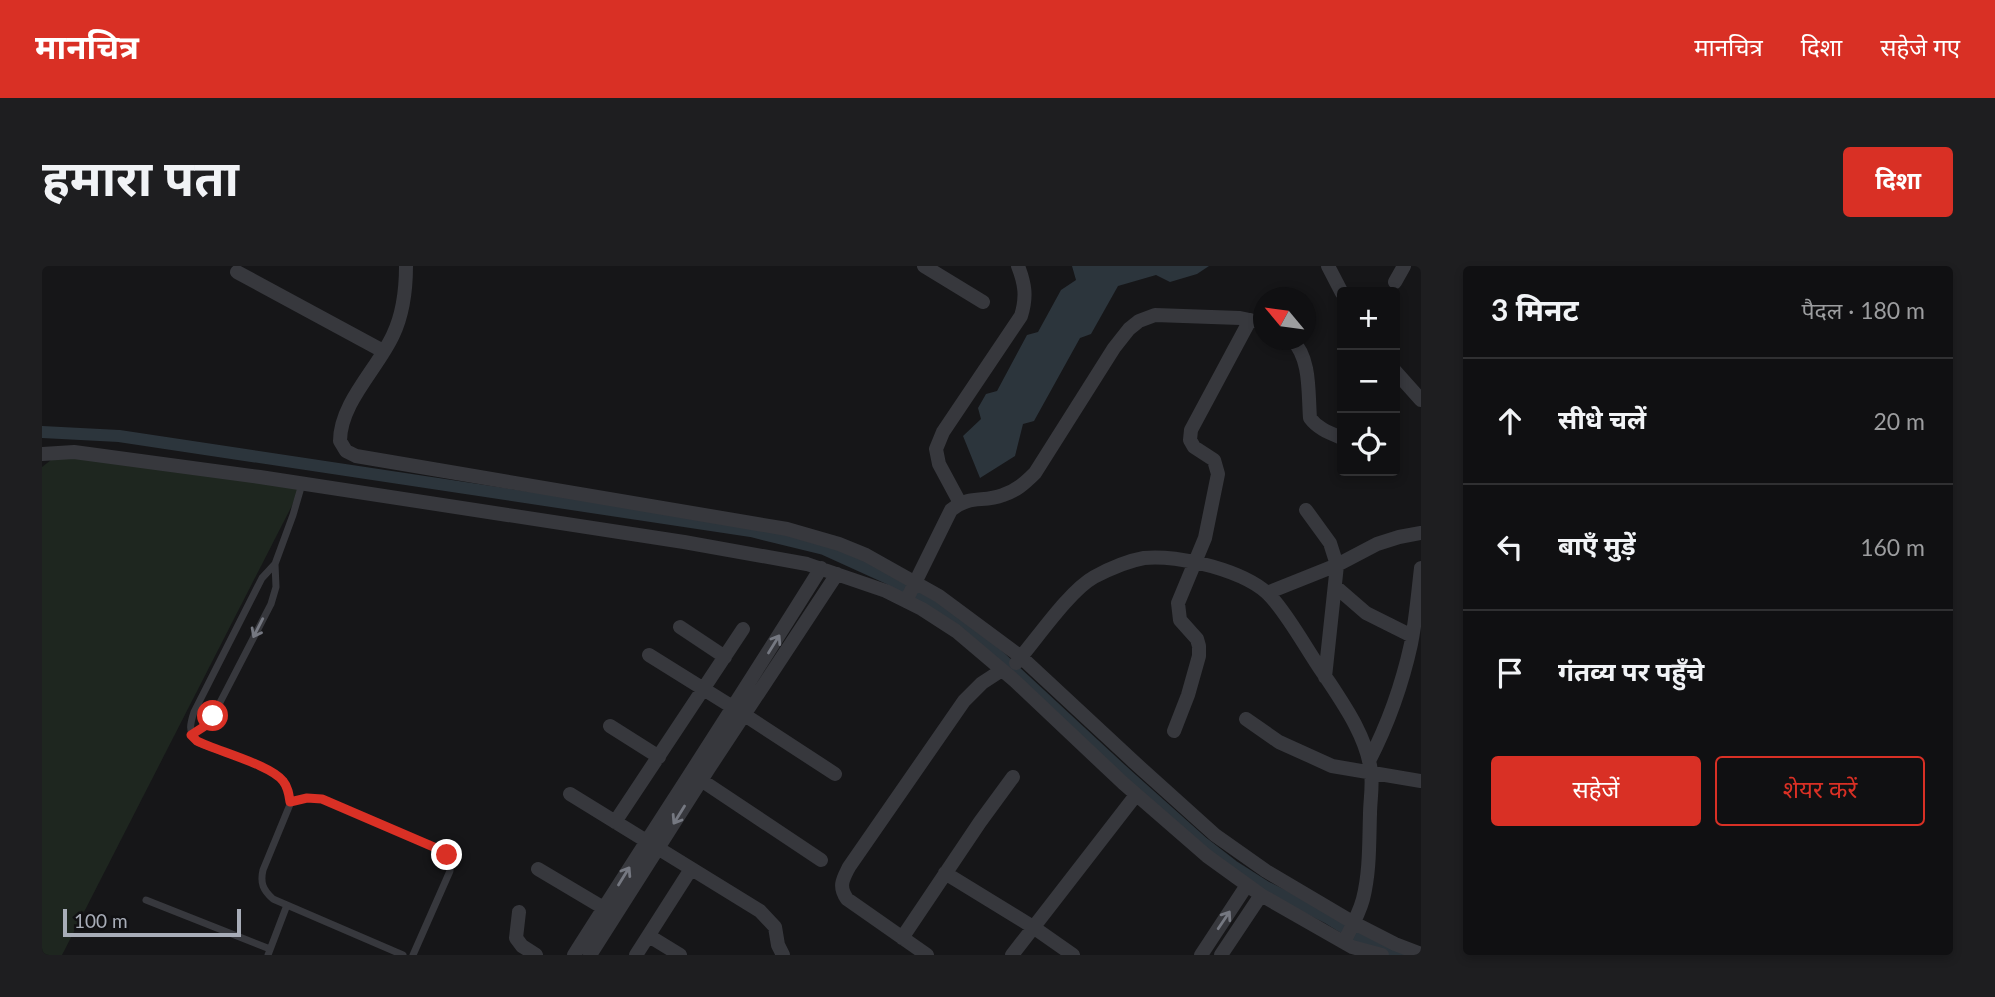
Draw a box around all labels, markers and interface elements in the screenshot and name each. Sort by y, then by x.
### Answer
text: मानचित्र [35,26,139,66]
text: मानचित्र [1694,32,1763,61]
text: दिशा [1801,32,1842,61]
text: सहेजे गए [1880,32,1960,61]
button: दिशा [1843,147,1953,217]
text: हमारा पता [42,148,239,206]
north arrow [1253,287,1316,350]
map controls [1337,287,1400,476]
button: + [1337,287,1400,350]
text: 3 मिनट [1491,291,1579,327]
text: पैदल · 180 m [1802,296,1925,324]
button: − [1337,350,1400,413]
icon: ahead [1491,402,1529,440]
text: सीधे चलें [1558,403,1646,435]
text: 20 m [1874,407,1925,435]
button: locate [1337,413,1400,476]
icon: left [1491,528,1529,566]
text: बाएँ मुड़ें [1558,529,1636,561]
text: 160 m [1860,533,1925,561]
one-way arrow [251,618,265,638]
one-way arrow [767,635,781,655]
icon: arrive [1491,654,1529,692]
text: गंतव्य पर पहुँचे [1558,655,1704,687]
route start [197,700,228,731]
button: सहेजें [1491,756,1701,826]
button: शेयर करें [1715,756,1925,826]
one-way arrow [671,805,685,825]
route end [431,839,462,870]
one-way arrow [617,867,631,887]
scale bar [63,906,242,938]
text: 100 m [74,909,128,932]
one-way arrow [1217,910,1231,930]

